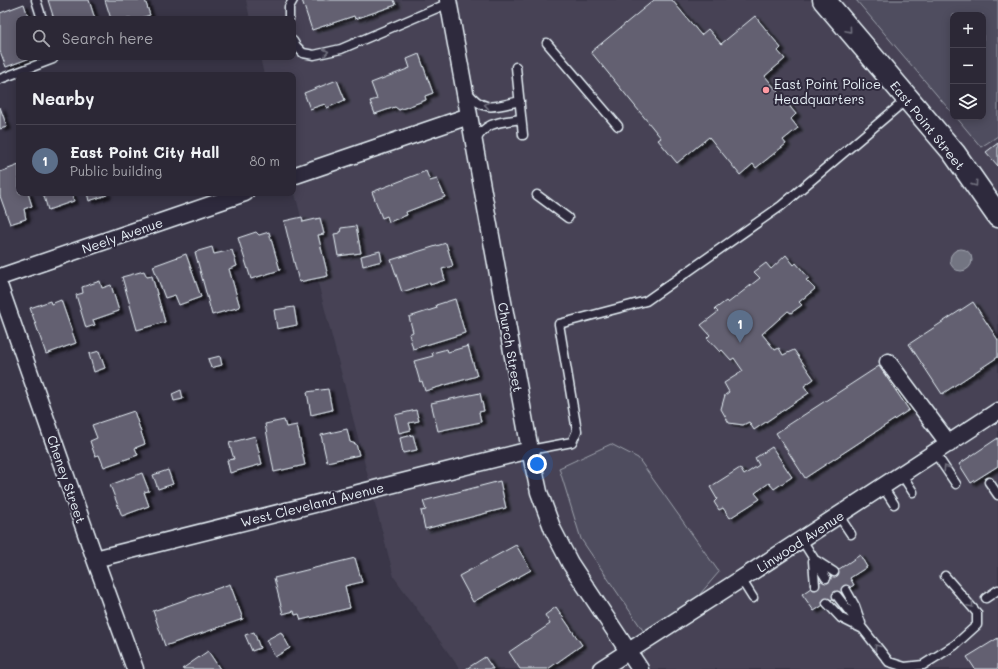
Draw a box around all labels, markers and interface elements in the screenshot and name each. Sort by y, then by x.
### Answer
map controls [950,12,986,120]
button: + [950,12,986,48]
search box [16,16,296,60]
one-way arrow [845,25,852,32]
icon: search [30,27,52,49]
text: Search here [62,28,153,48]
button: − [950,48,986,84]
one-way arrow [322,49,329,57]
place label: East Point Police Headquarters [774,75,881,107]
street label: East Point Street [887,77,969,173]
button: layers [950,84,986,120]
marker: East Point Police Headquarters [761,85,771,95]
text: Nearby [32,87,94,109]
one-way arrow [484,101,491,110]
text: East Point City Hall [70,142,219,162]
text: 1 [42,152,48,169]
text: 80 m [250,152,280,169]
text: Public building [70,162,162,179]
one-way arrow [970,180,978,187]
street label: Neely Avenue [79,213,165,257]
street label: Church Street [495,301,527,393]
pin: 1 [727,310,753,343]
street label: Cheney Street [44,433,90,526]
your location [527,454,547,474]
one-way arrow [943,465,950,472]
street label: West Cleveland Avenue [239,478,385,530]
street label: Linwood Avenue [753,506,847,576]
one-way arrow [966,601,973,608]
one-way arrow [874,644,881,651]

